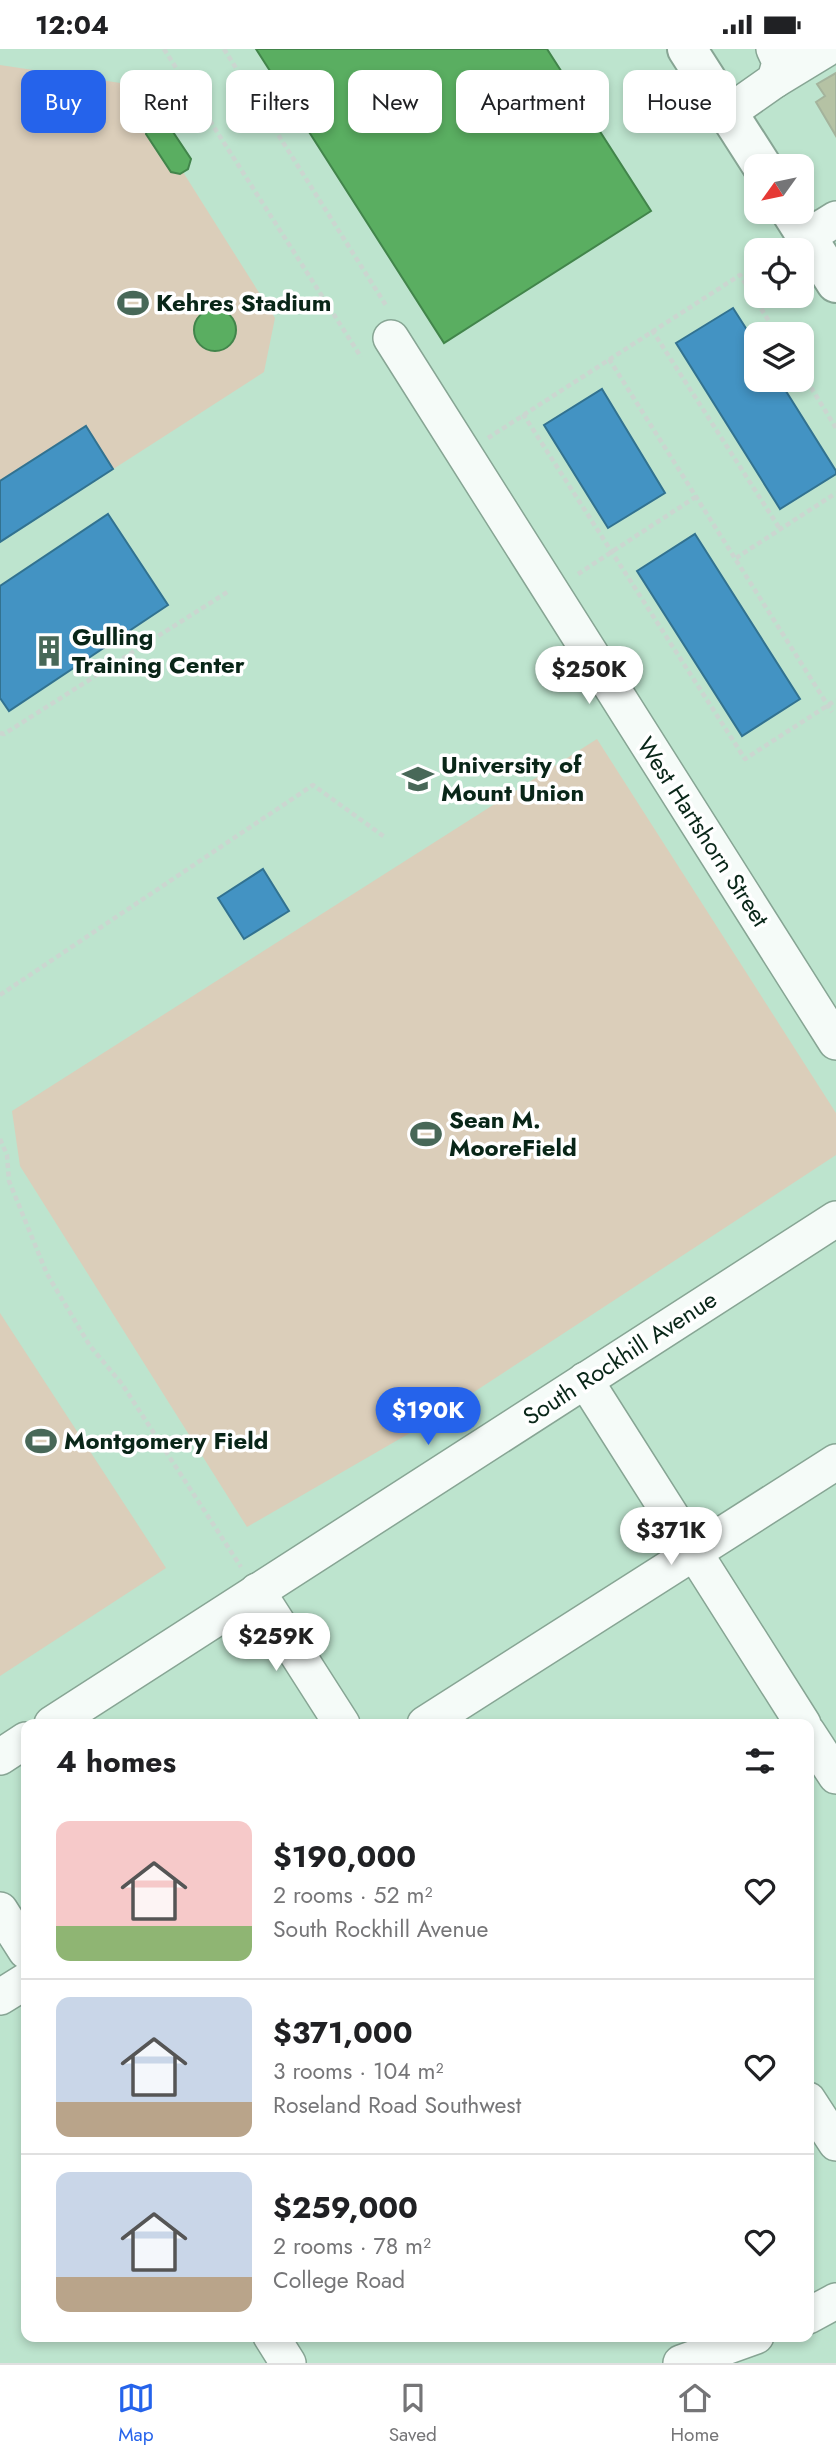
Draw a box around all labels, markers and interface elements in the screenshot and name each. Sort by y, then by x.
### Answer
text: 12:04 [35,6,109,44]
chip: Buy [21,70,106,133]
chip: Rent [120,70,212,133]
chip: Filters [226,70,334,133]
chip: New [348,70,442,133]
chip: Apartment [456,70,609,133]
chip: House [623,70,736,133]
north arrow [744,154,814,224]
map controls [744,154,814,392]
button: locate [744,238,814,308]
place label: Kehres Stadium [156,285,331,320]
sports icon: Kehres Stadium [116,286,150,320]
button: layers [744,322,814,392]
place label: Gulling Training Center [72,619,245,682]
building icon: Gulling Training Center [32,634,66,668]
pin: $250K [540,647,638,706]
text: $250K [551,652,627,686]
street label: West Hartshorn Street [629,730,778,934]
place label: University of Mount Union [441,747,584,810]
school or university icon: University of Mount Union [401,762,435,796]
place label: Sean M. MooreField [449,1102,577,1165]
sports icon: Sean M. MooreField [409,1117,443,1151]
street label: South Rockhill Avenue [516,1282,724,1433]
pin: $190K [379,1387,477,1447]
text: $190K [392,1393,464,1427]
place label: Montgomery Field [64,1423,268,1458]
sports icon: Montgomery Field [24,1424,58,1458]
pin: $371K [622,1507,720,1567]
text: $371K [636,1513,706,1547]
pin: $259K [227,1613,325,1673]
text: $259K [238,1619,314,1653]
text: 4 homes [56,1740,176,1783]
icon: filters [741,1742,779,1780]
text: $190,000 [273,1835,416,1878]
icon: home [112,1849,196,1933]
icon: heart [741,1872,779,1910]
text: 2 rooms · 52 m² [273,1878,432,1912]
text: South Rockhill Avenue [273,1912,488,1946]
text: $371,000 [273,2011,413,2054]
icon: home [112,2025,196,2109]
icon: heart [741,2048,779,2086]
text: 3 rooms · 104 m² [273,2054,443,2088]
text: Roseland Road Southwest [273,2088,521,2122]
text: $259,000 [273,2186,418,2229]
icon: home [112,2200,196,2284]
icon: heart [741,2223,779,2261]
text: 2 rooms · 78 m² [273,2229,431,2263]
text: College Road [273,2263,405,2297]
tab: Map [117,2379,155,2448]
tab: Saved [389,2379,437,2448]
tab: Home [671,2379,719,2448]

